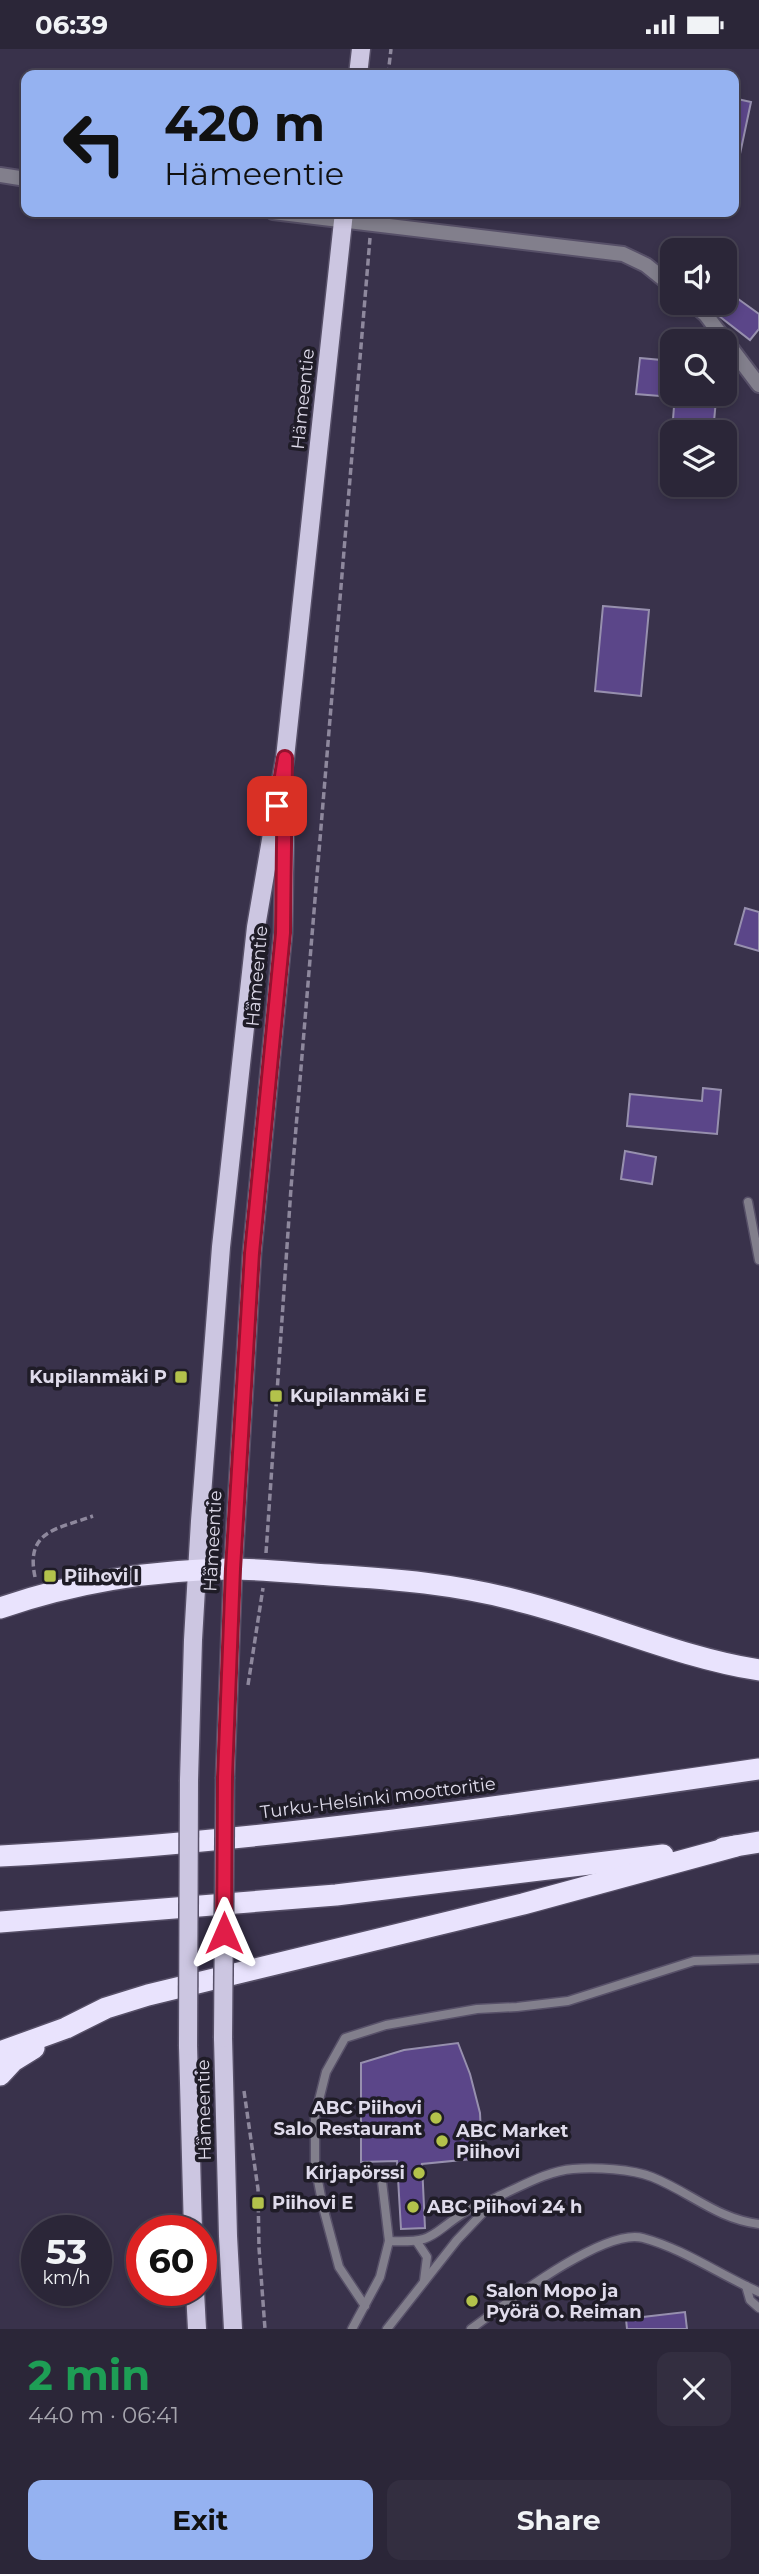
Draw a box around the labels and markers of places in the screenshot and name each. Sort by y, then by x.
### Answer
pin [247,776,307,836]
place label: Kupilanmäki P [29,1366,167,1388]
marker: Kupilanmäki P [173,1369,189,1385]
place label: Kupilanmäki E [290,1385,427,1407]
marker: Kupilanmäki E [268,1388,284,1404]
place label: Piihovi I [64,1565,139,1587]
marker: Piihovi I [42,1568,58,1584]
place label: ABC Piihovi Salo Restaurant [274,2097,422,2140]
marker: ABC Piihovi Salo Restaurant [428,2110,444,2126]
place label: ABC Market Piihovi [455,2120,568,2163]
marker: ABC Market Piihovi [434,2133,450,2149]
place label: Kirjapörssi [305,2162,405,2184]
marker: Kirjapörssi [411,2165,427,2181]
place label: Piihovi E [272,2192,353,2214]
marker: Piihovi E [250,2195,266,2211]
place label: ABC Piihovi 24 h [426,2196,582,2218]
marker: ABC Piihovi 24 h [405,2199,421,2215]
place label: Salon Mopo ja Pyörä O. Reiman [486,2280,642,2323]
marker: Salon Mopo ja Pyörä O. Reiman [464,2293,480,2309]

